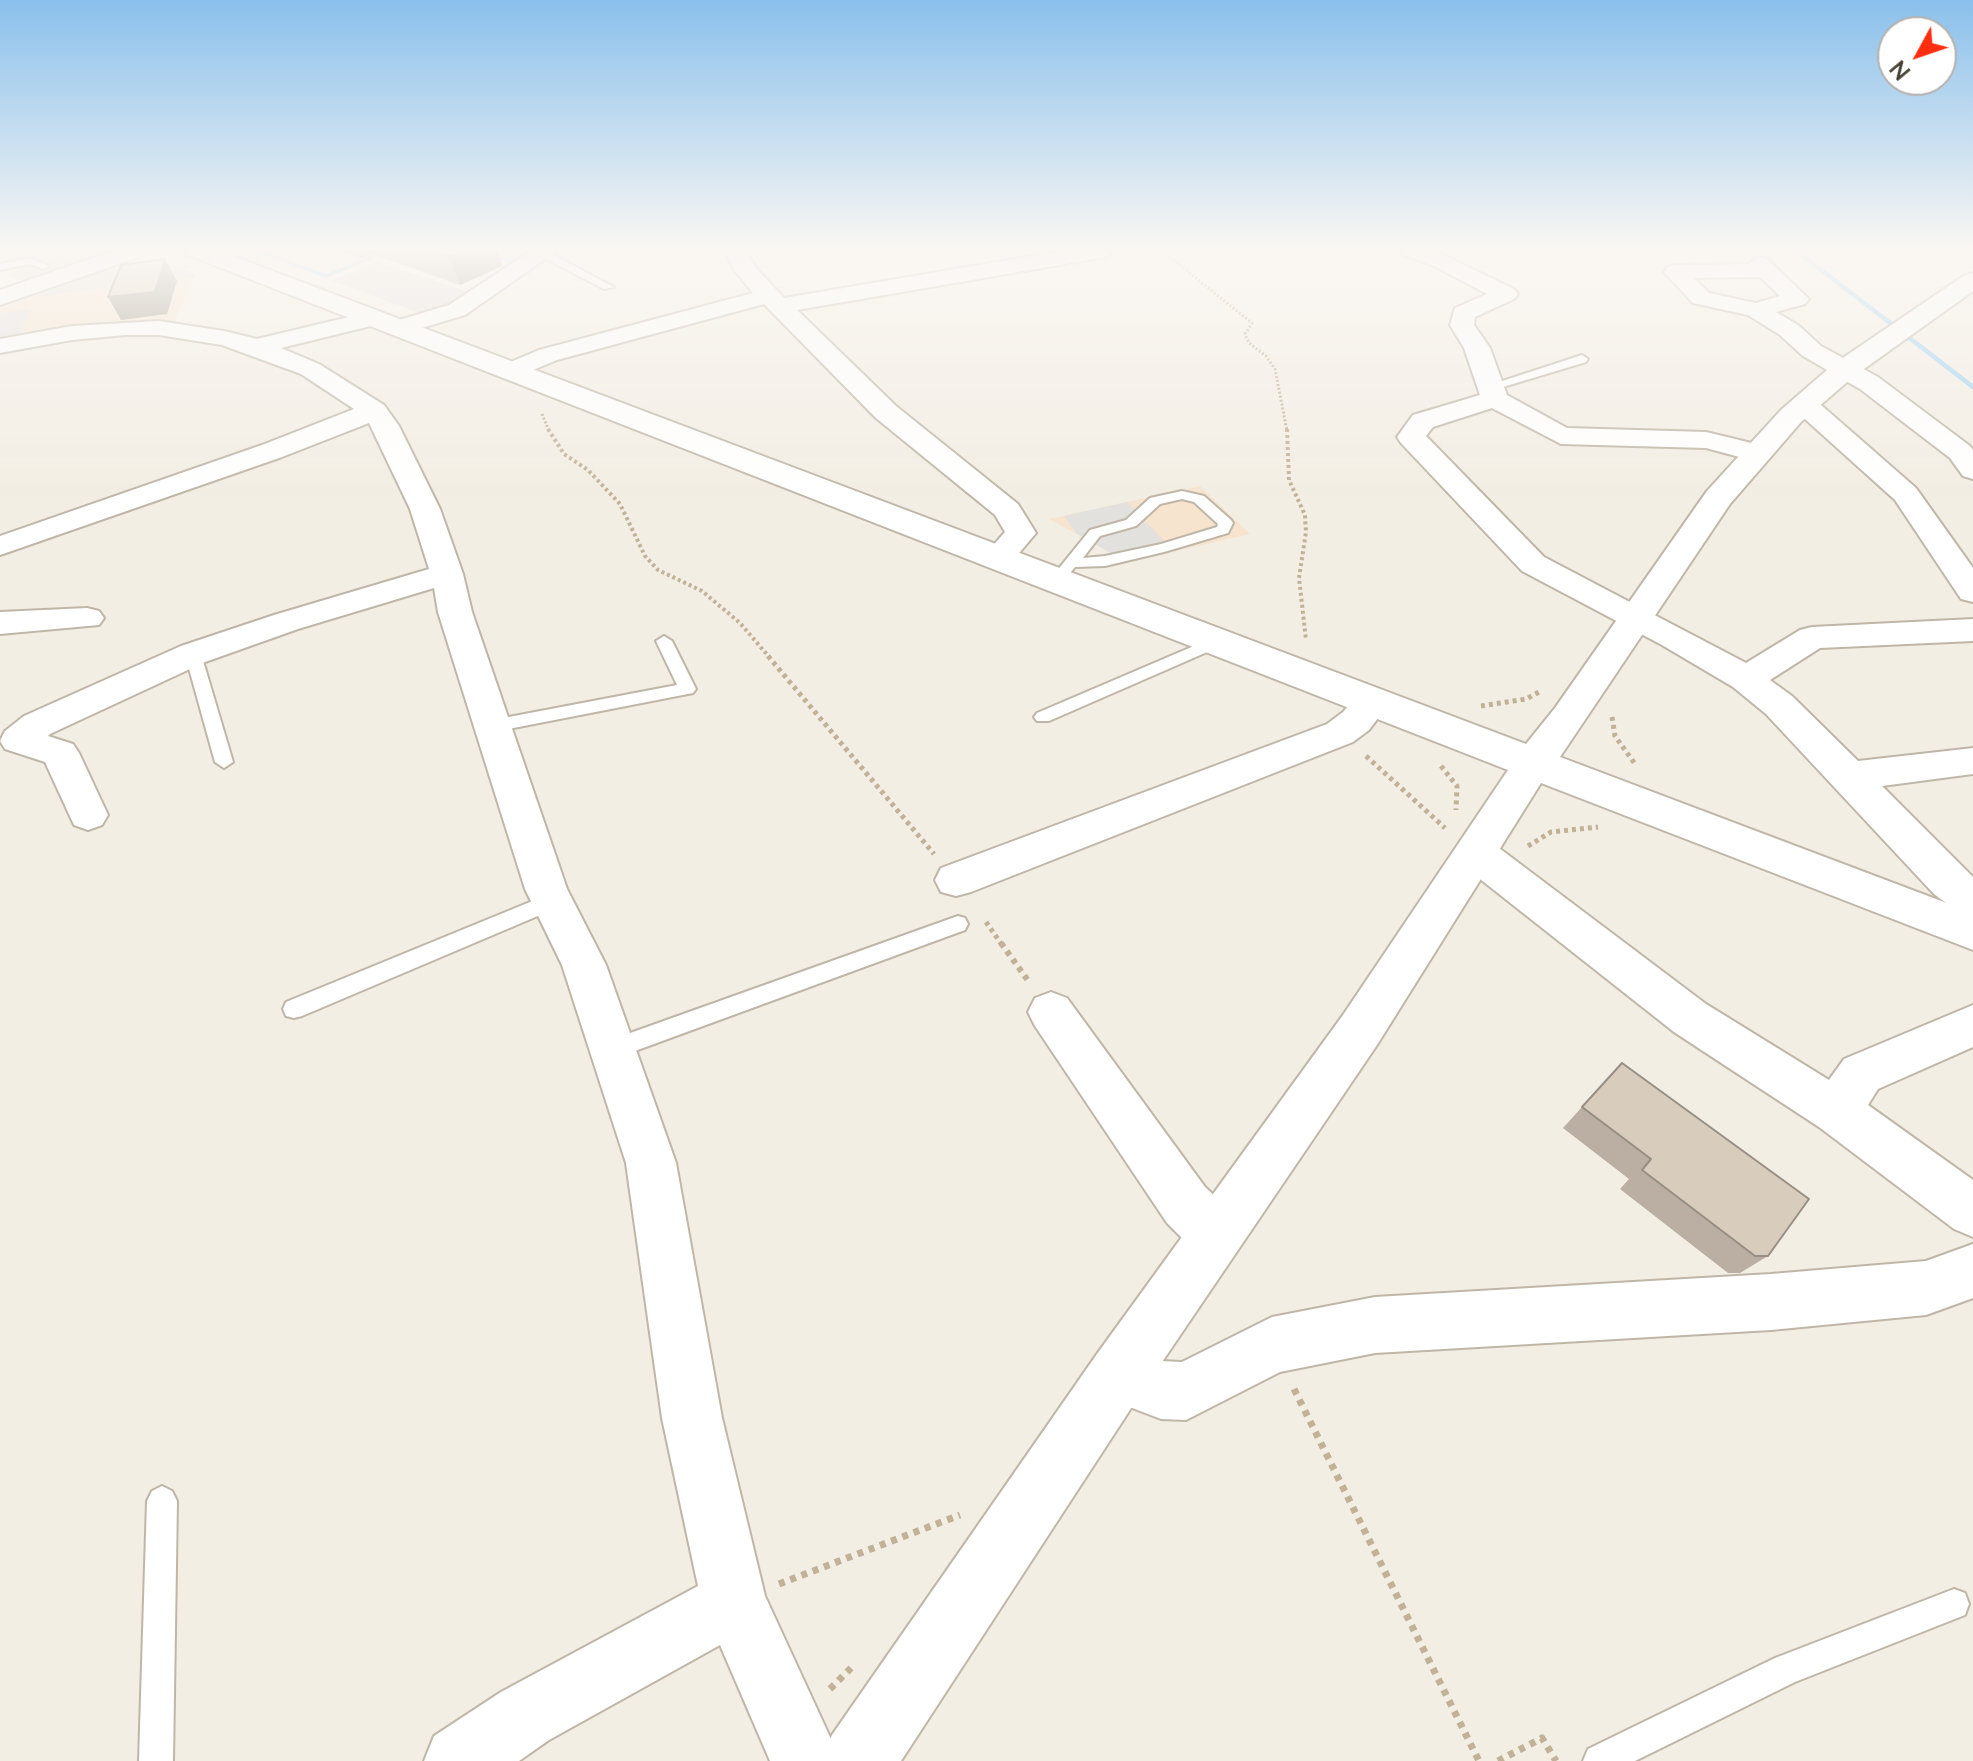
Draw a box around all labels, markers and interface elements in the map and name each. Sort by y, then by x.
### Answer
north arrow [1877,16,1957,96]
text: N [1884,55,1916,86]

